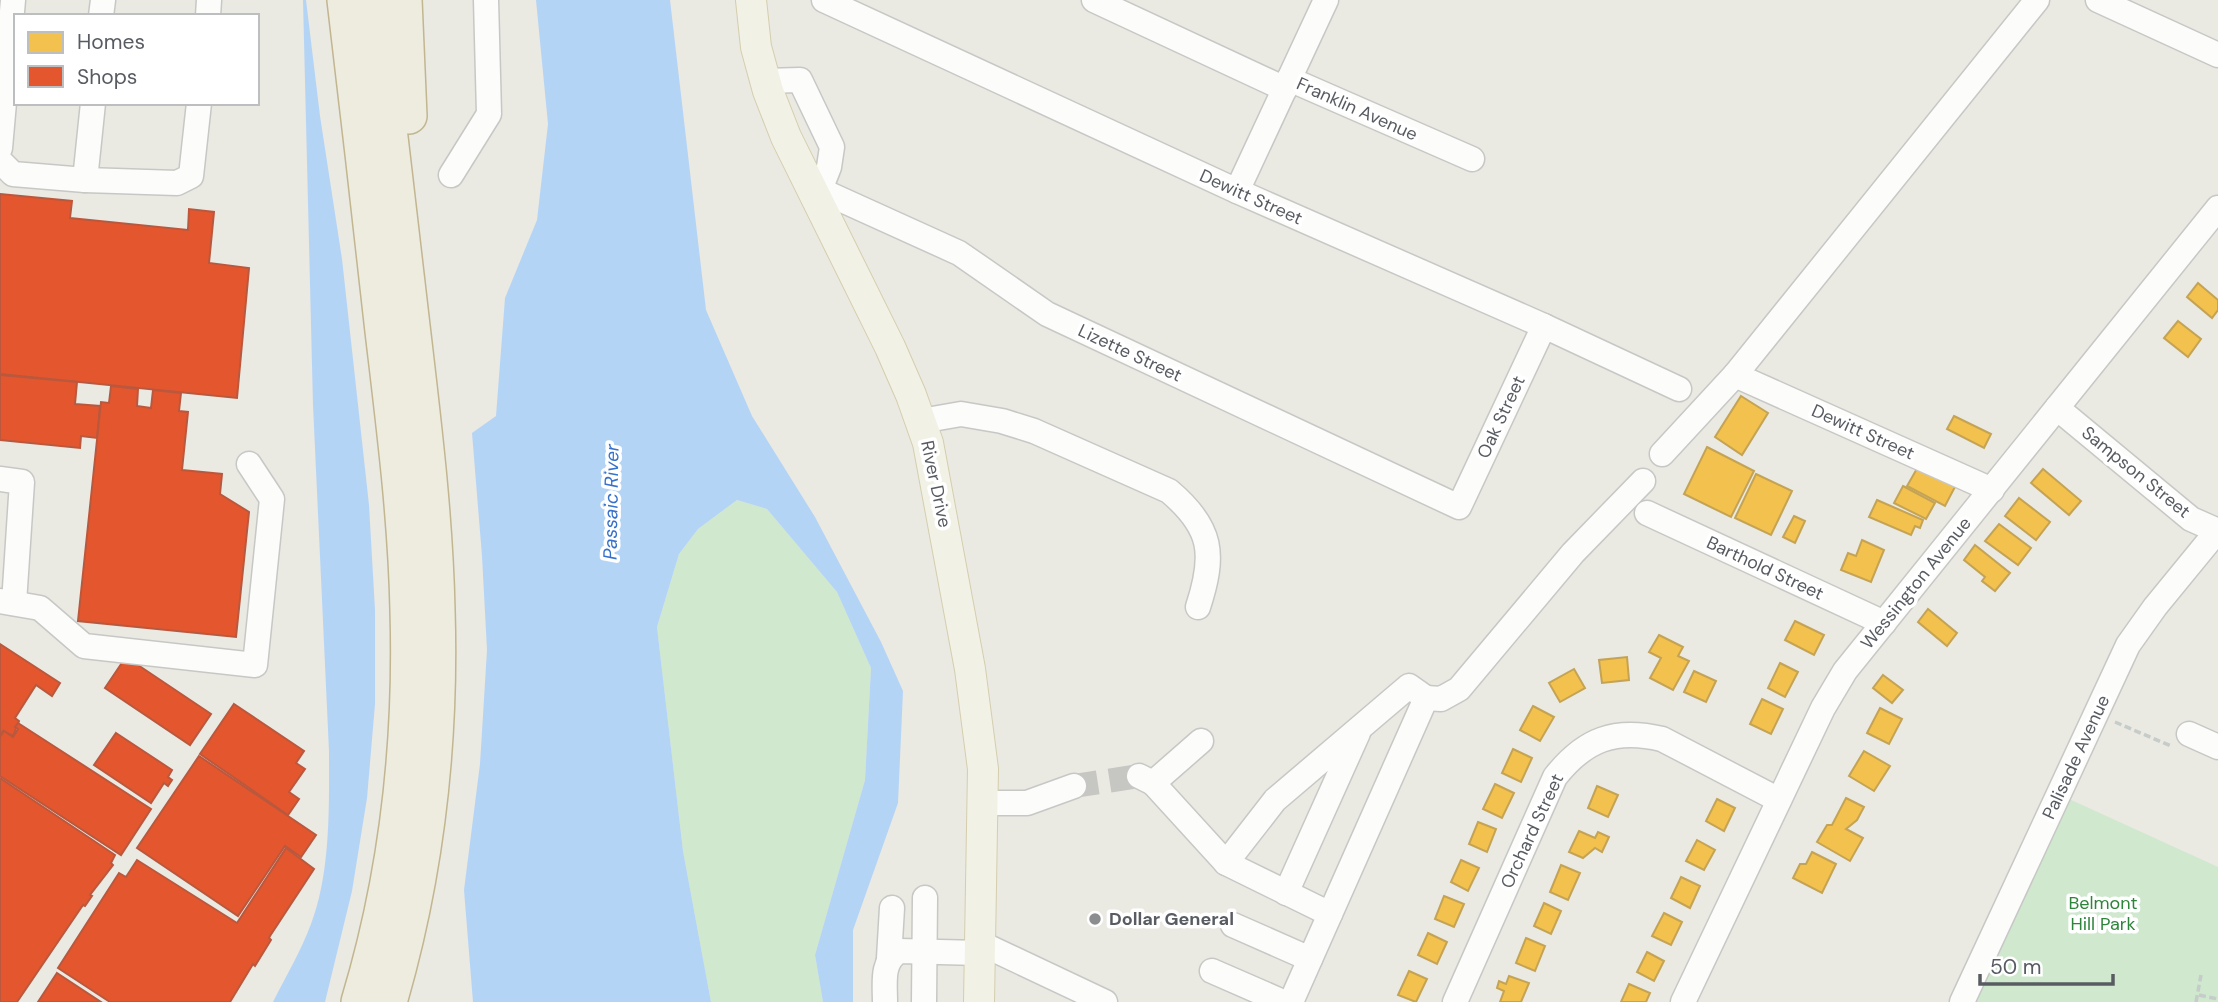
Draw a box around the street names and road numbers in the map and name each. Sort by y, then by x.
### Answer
street label: Franklin Avenue [1293,72,1421,146]
street label: Dewitt Street [1196,164,1306,230]
street label: Lizette Street [1074,318,1186,388]
street label: Oak Street [1471,372,1531,462]
street label: Dewitt Street [1808,399,1918,465]
street label: Sampson Street [2077,421,2195,523]
street label: River Drive [915,438,957,530]
street label: Wessington Avenue [1855,512,1977,654]
street label: Barthold Street [1703,530,1827,606]
street label: Palisade Avenue [2037,691,2115,823]
street label: Orchard Street [1495,770,1569,892]

